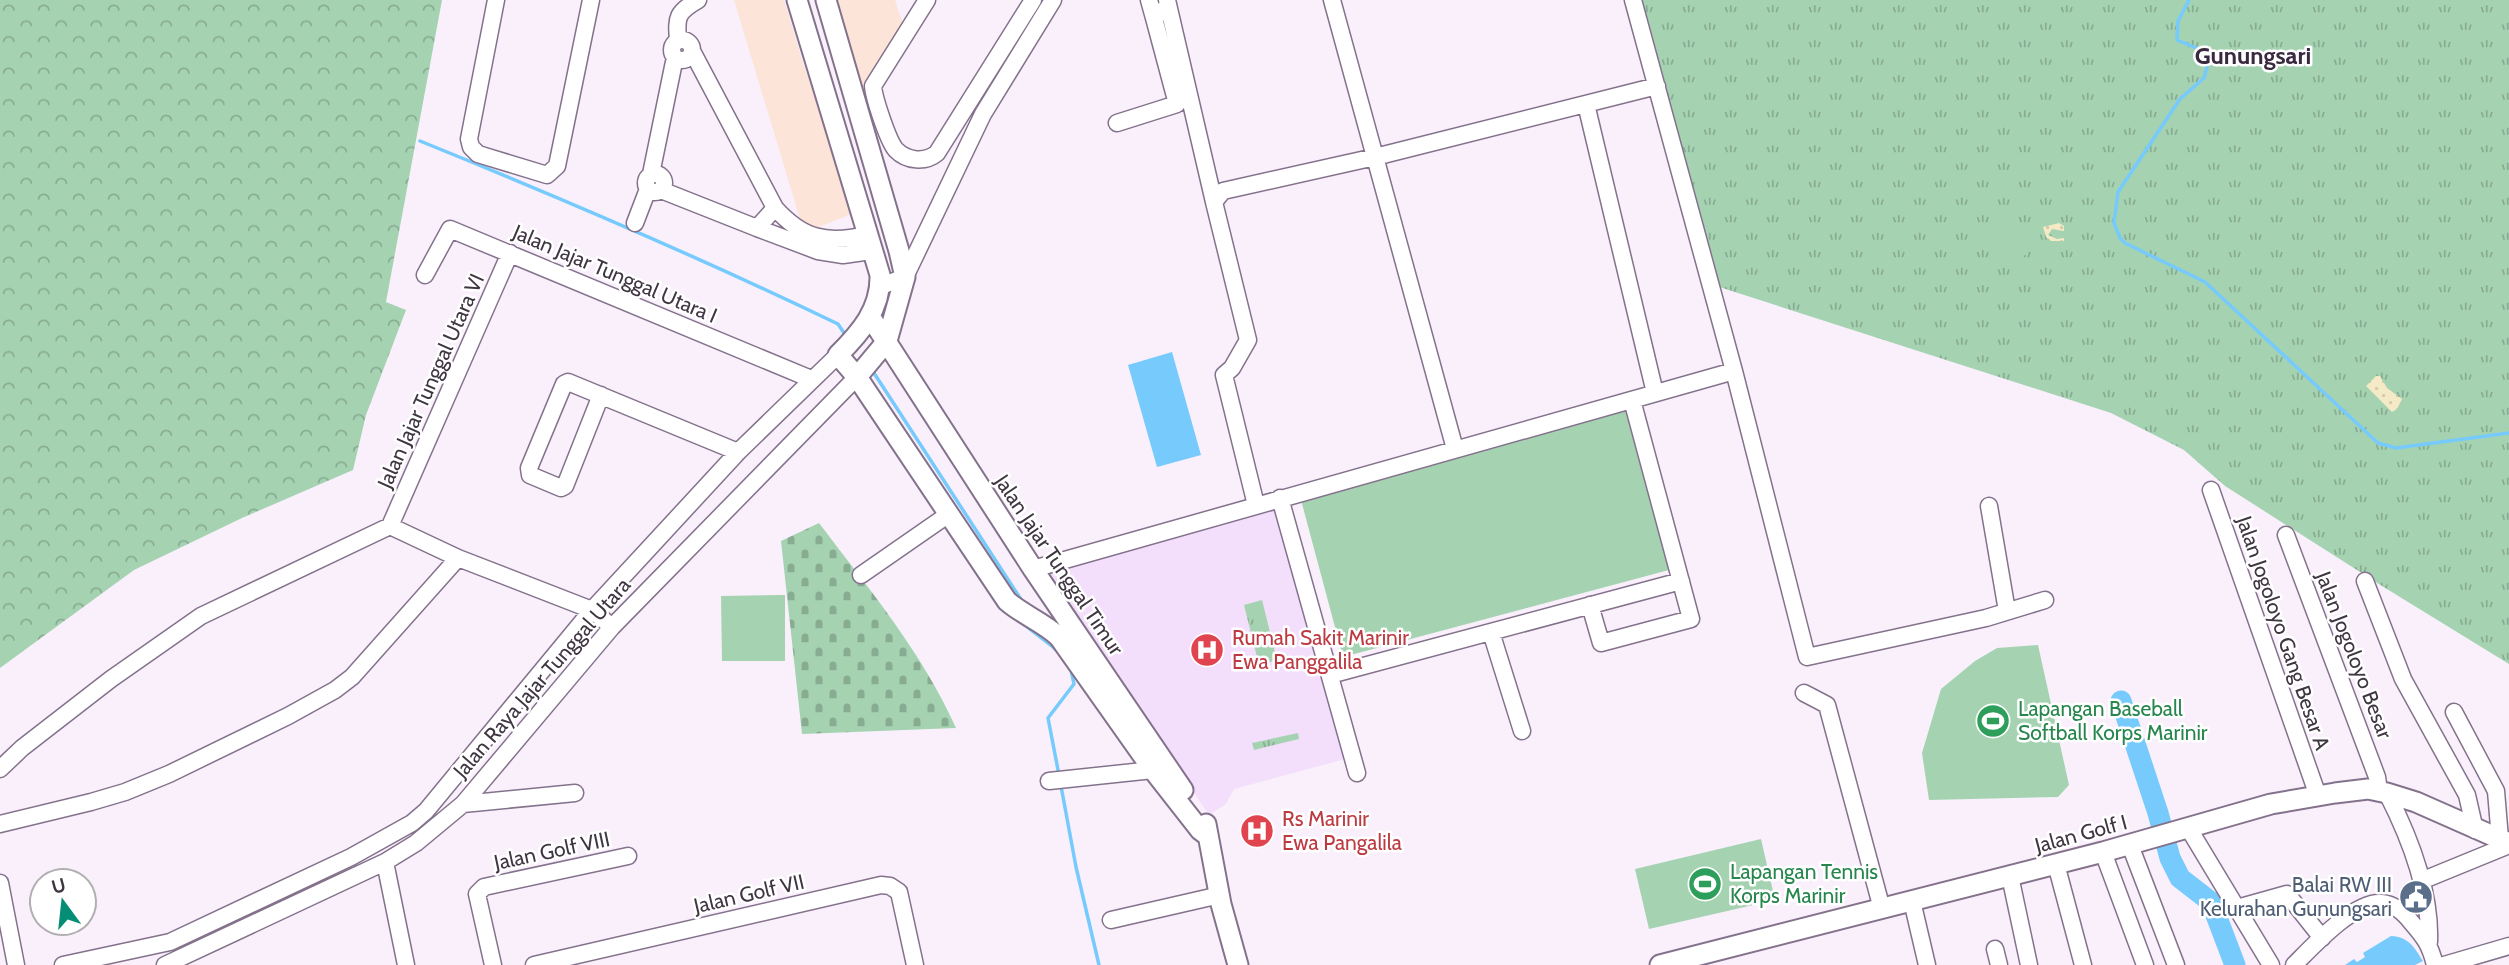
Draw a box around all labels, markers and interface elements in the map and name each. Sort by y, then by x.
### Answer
district label: Gunungsari [2195,41,2311,70]
street label: Jalan Jajar Tunggal Utara I [508,219,721,329]
street label: Jalan Jajar Tunggal Utara VI [371,270,490,493]
street label: Jalan Jajar Tunggal Timur [988,469,1129,661]
street label: Jalan Jogoloyo Gang Besar A [2231,512,2335,753]
street label: Jalan Jogoloyo Besar [2311,567,2398,742]
street label: Jalan Raya Jajar Tunggal Utara [447,573,636,784]
place label: Rumah Sakit Marinir Ewa Panggalila [1232,625,1409,674]
hospital icon: Rumah Sakit Marinir Ewa Panggalila [1188,631,1226,669]
place label: Lapangan Baseball Softball Korps Marinir [2018,696,2208,745]
sports icon: Lapangan Baseball Softball Korps Marinir [1974,702,2012,740]
place label: Rs Marinir Ewa Pangalila [1282,806,1402,855]
street label: Jalan Golf I [2031,809,2130,858]
hospital icon: Rs Marinir Ewa Pangalila [1238,812,1276,850]
street label: Jalan Golf VIII [491,826,612,875]
place label: Lapangan Tennis Korps Marinir [1730,859,1878,908]
sports icon: Lapangan Tennis Korps Marinir [1686,865,1724,903]
north arrow [28,867,98,937]
street label: Jalan Golf VII [690,869,806,919]
place label: Balai RW III Kelurahan Gunungsari [2200,872,2392,921]
text: U [49,873,68,899]
public building icon: Balai RW III Kelurahan Gunungsari [2397,878,2435,916]

